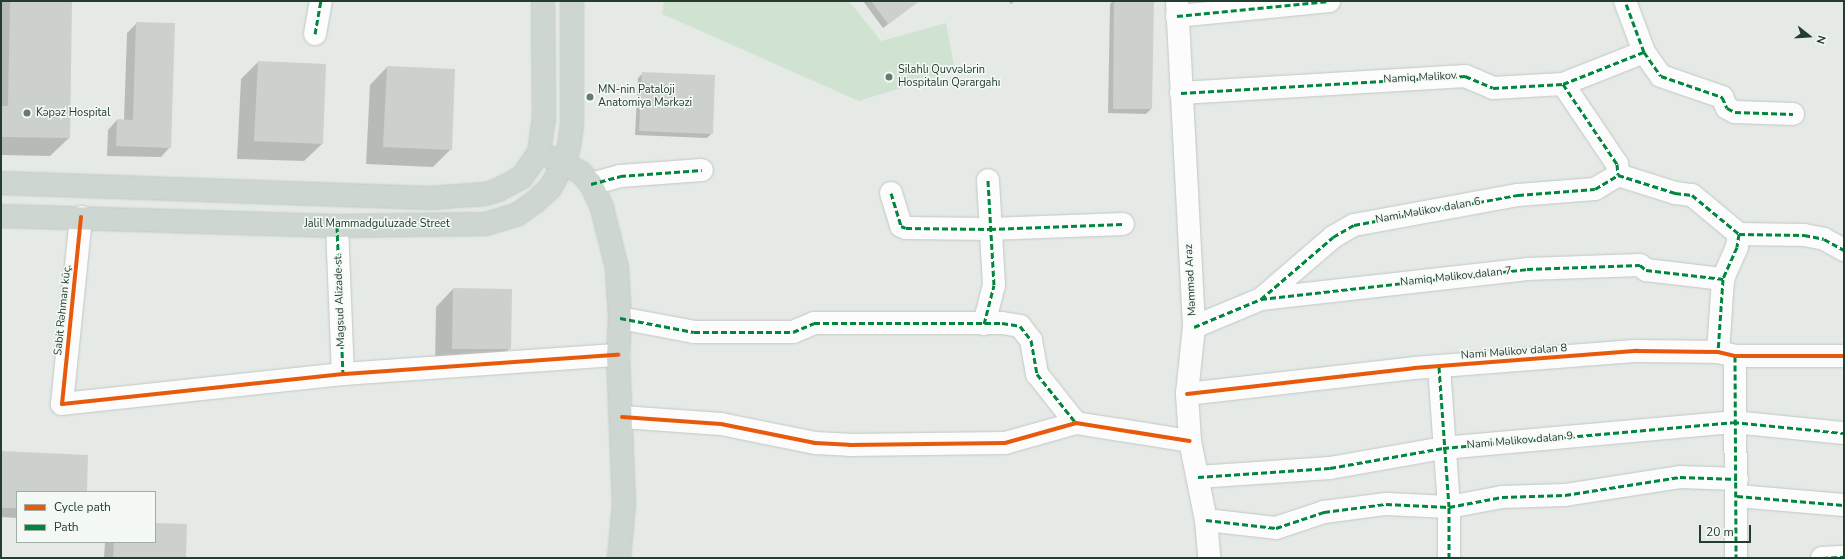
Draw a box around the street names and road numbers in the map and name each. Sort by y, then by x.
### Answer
street label: Namiq Məlikov [1383,69,1457,87]
street label: Nami Məlikov dalan 6 [1374,195,1482,227]
street label: Jalil Mammadguluzade Street [304,217,450,231]
street label: Məmməd Araz [1183,244,1199,316]
street label: Magsud Alizade st. [332,253,348,347]
street label: Sabit Rəhman küç. [52,264,74,356]
street label: Namiq Məlikov,dalan 7 [1400,265,1512,289]
street label: Nami Məlikov dalan 8 [1460,342,1568,362]
street label: Nami Məlikov dalan 9 [1466,430,1574,452]

